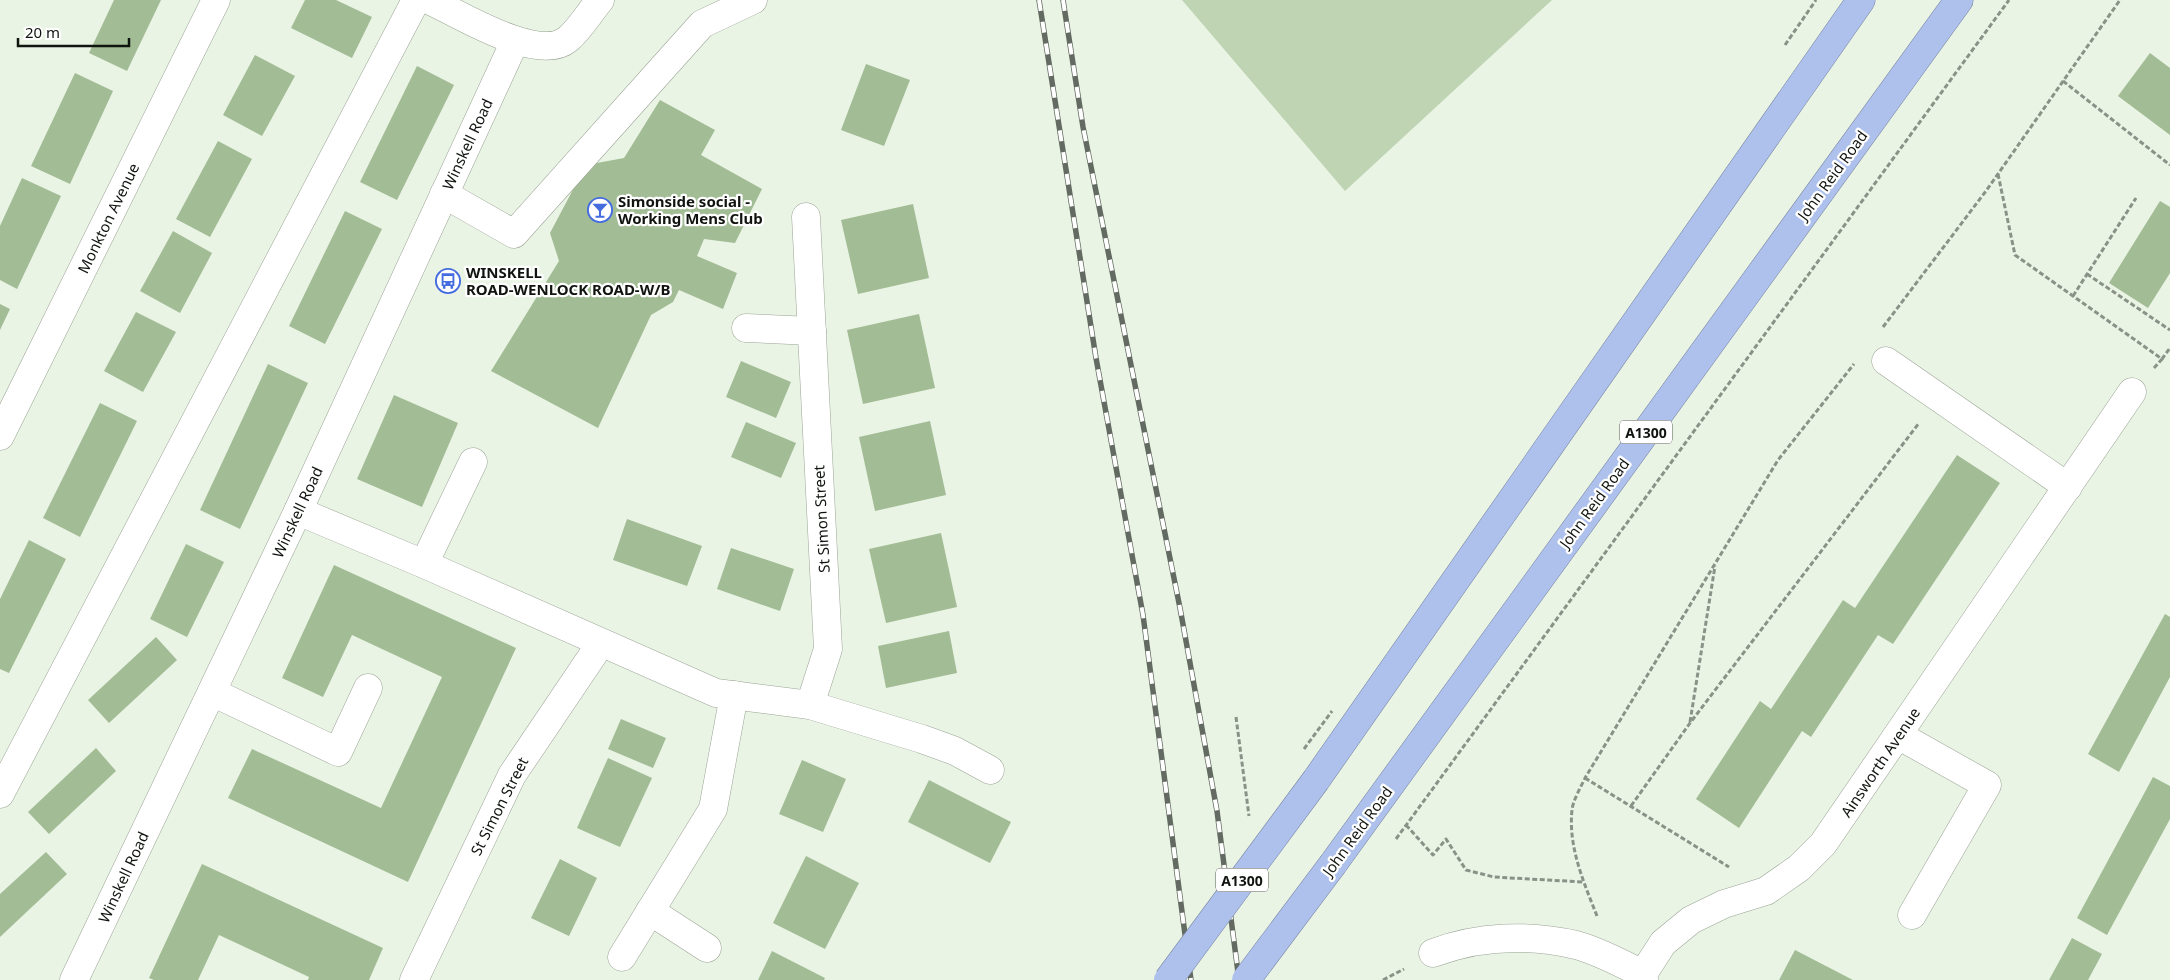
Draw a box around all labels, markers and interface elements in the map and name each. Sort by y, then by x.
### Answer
scale bar [18,15,129,47]
text: 20 m [25,22,60,42]
street label: Winskell Road [437,95,497,193]
street label: John Reid Road [1791,126,1871,226]
street label: Monkton Avenue [73,160,143,276]
place label: Simonside social - Working Mens Club [618,191,763,228]
bar icon: Simonside social - Working Mens Club [587,197,613,223]
place label: WINSKELL ROAD-WENLOCK ROAD-W/B [466,262,670,299]
bus stop icon: WINSKELL ROAD-WENLOCK ROAD-W/B [435,268,461,294]
road number: A1300 [1620,421,1672,444]
street label: John Reid Road [1553,454,1633,554]
street label: Winskell Road [267,463,327,561]
street label: St Simon Street [808,464,834,573]
street label: Ainsworth Avenue [1836,703,1924,821]
street label: St Simon Street [466,753,533,859]
street label: John Reid Road [1316,782,1396,882]
street label: Winskell Road [93,828,153,926]
road number: A1300 [1216,868,1268,892]

